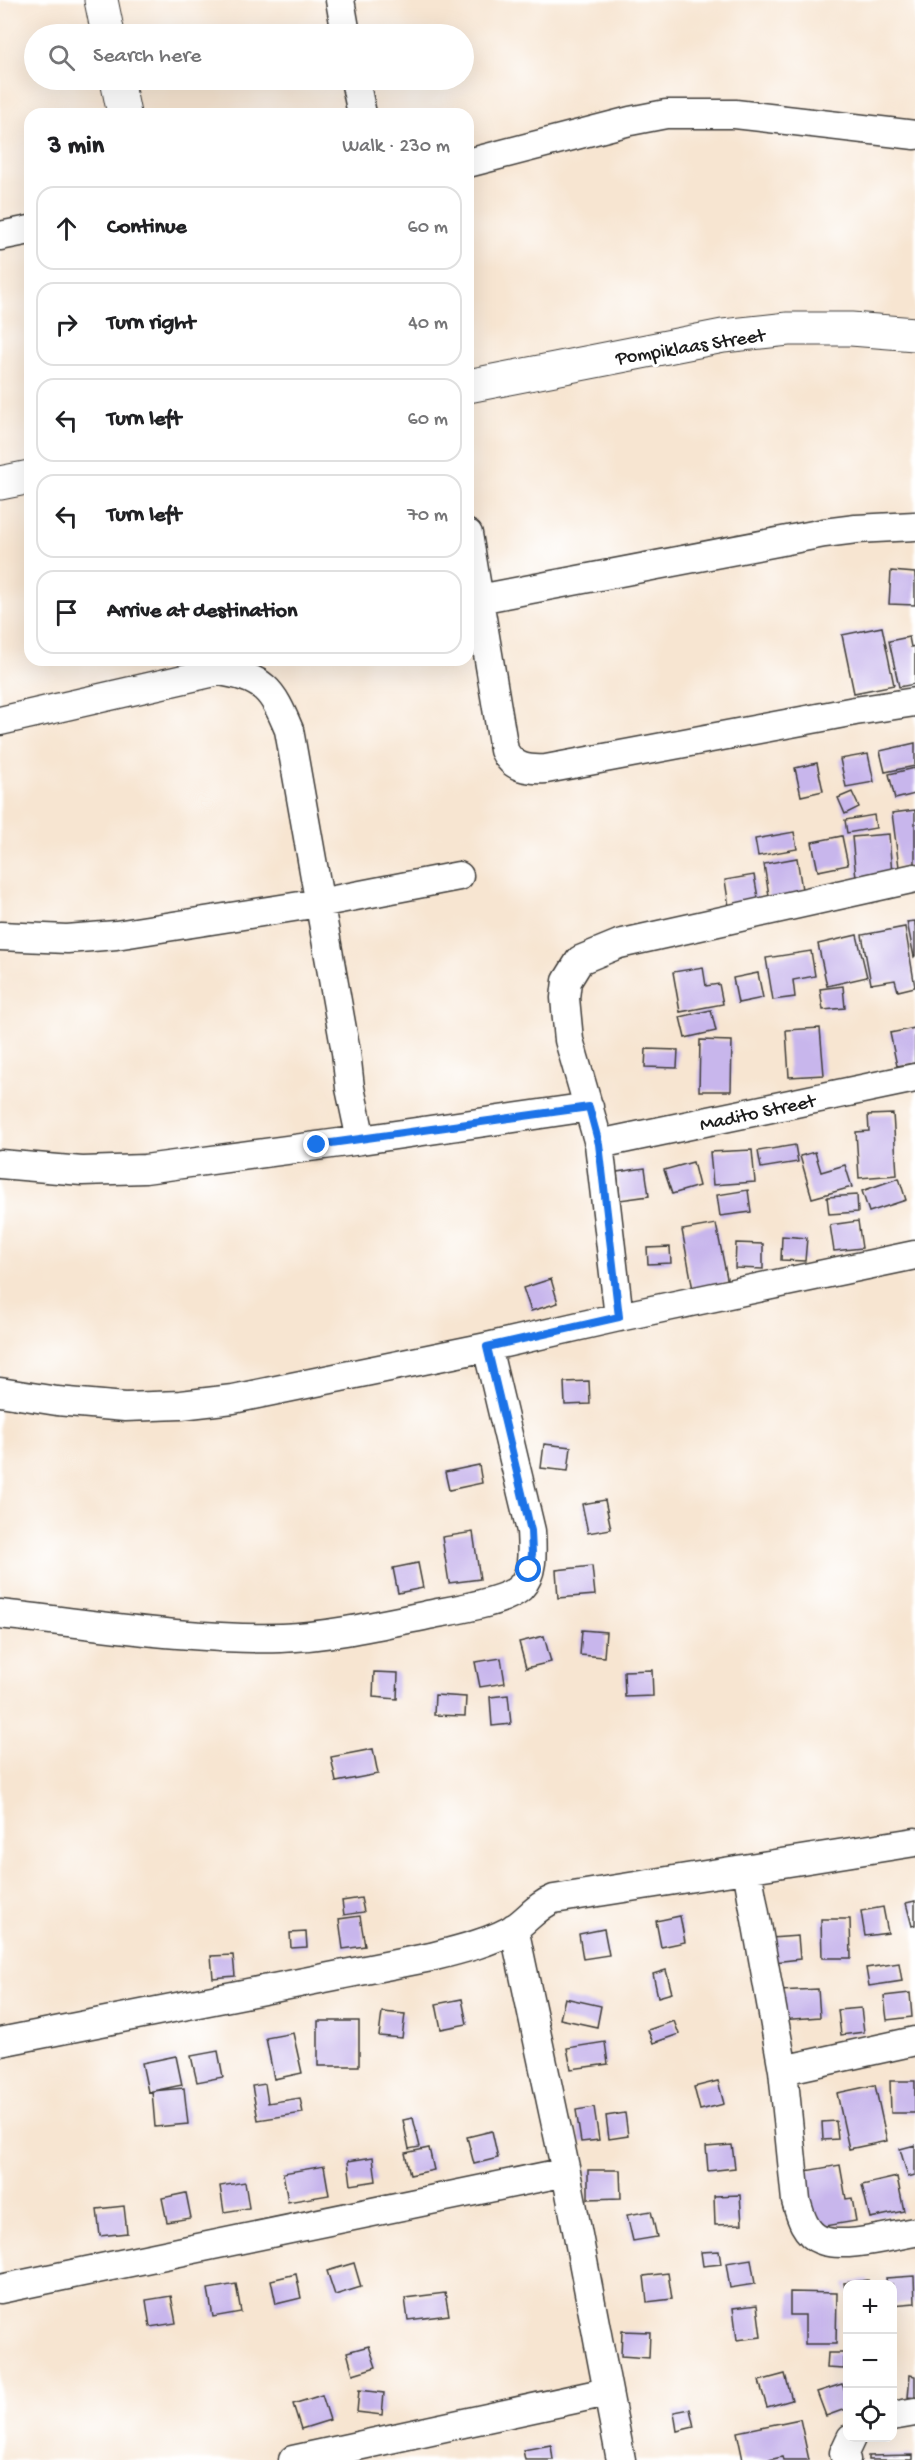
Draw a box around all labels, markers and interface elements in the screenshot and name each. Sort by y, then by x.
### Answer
search box [24,24,474,90]
icon: search [45,41,78,74]
text: Search here [93,44,201,70]
text: 3 min [48,132,104,163]
text: Walk · 230 m [342,136,450,159]
icon: ahead [50,212,83,245]
text: Continue [107,215,187,241]
text: 60 m [408,217,448,240]
icon: right [50,308,83,341]
text: Turn right [107,311,195,337]
text: 40 m [408,313,448,336]
street label: Pompiklaas Street [613,325,769,372]
icon: left [50,404,83,437]
text: Turn left [107,407,181,433]
text: 60 m [408,409,448,432]
icon: left [50,500,83,533]
text: Turn left [107,503,181,529]
text: 70 m [407,505,448,528]
icon: arrive [50,596,83,629]
text: Arrive at destination [107,599,297,625]
street label: Madito Street [698,1091,819,1138]
route end [303,1131,329,1157]
route start [515,1556,541,1582]
map controls [843,2280,897,2442]
button: + [843,2280,897,2334]
button: − [843,2334,897,2388]
button: locate [843,2388,897,2442]

